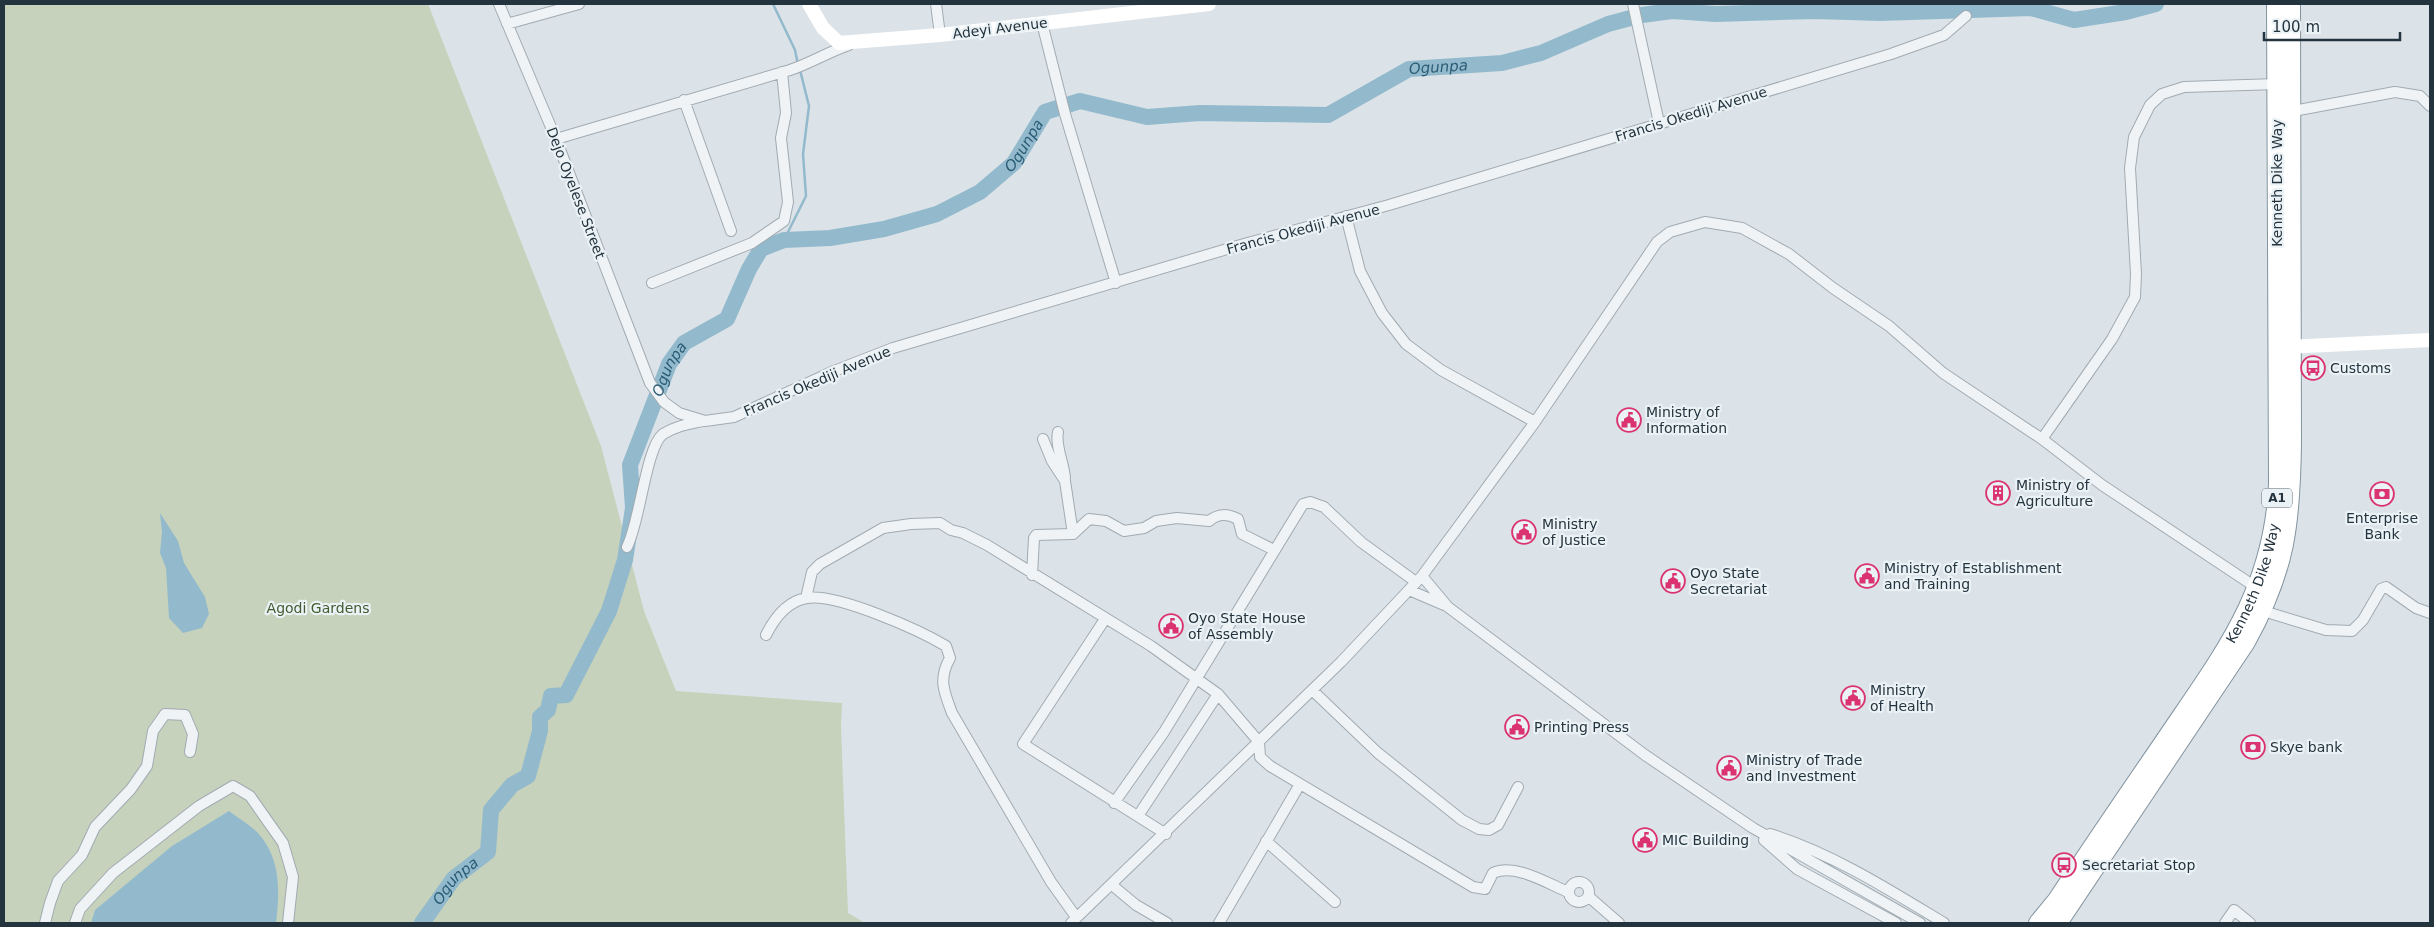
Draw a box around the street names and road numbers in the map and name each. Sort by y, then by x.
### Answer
street label: Adeyi Avenue [952,14,1048,42]
street label: Francis Okediji Avenue [1613,83,1769,145]
street label: Kenneth Dike Way [2269,119,2285,247]
street label: Dejo Oyelese Street [544,125,609,262]
street label: Francis Okediji Avenue [1225,201,1381,257]
street label: Francis Okediji Avenue [741,343,893,419]
road number: A1 [2262,488,2292,508]
street label: Kenneth Dike Way [2223,522,2282,646]

